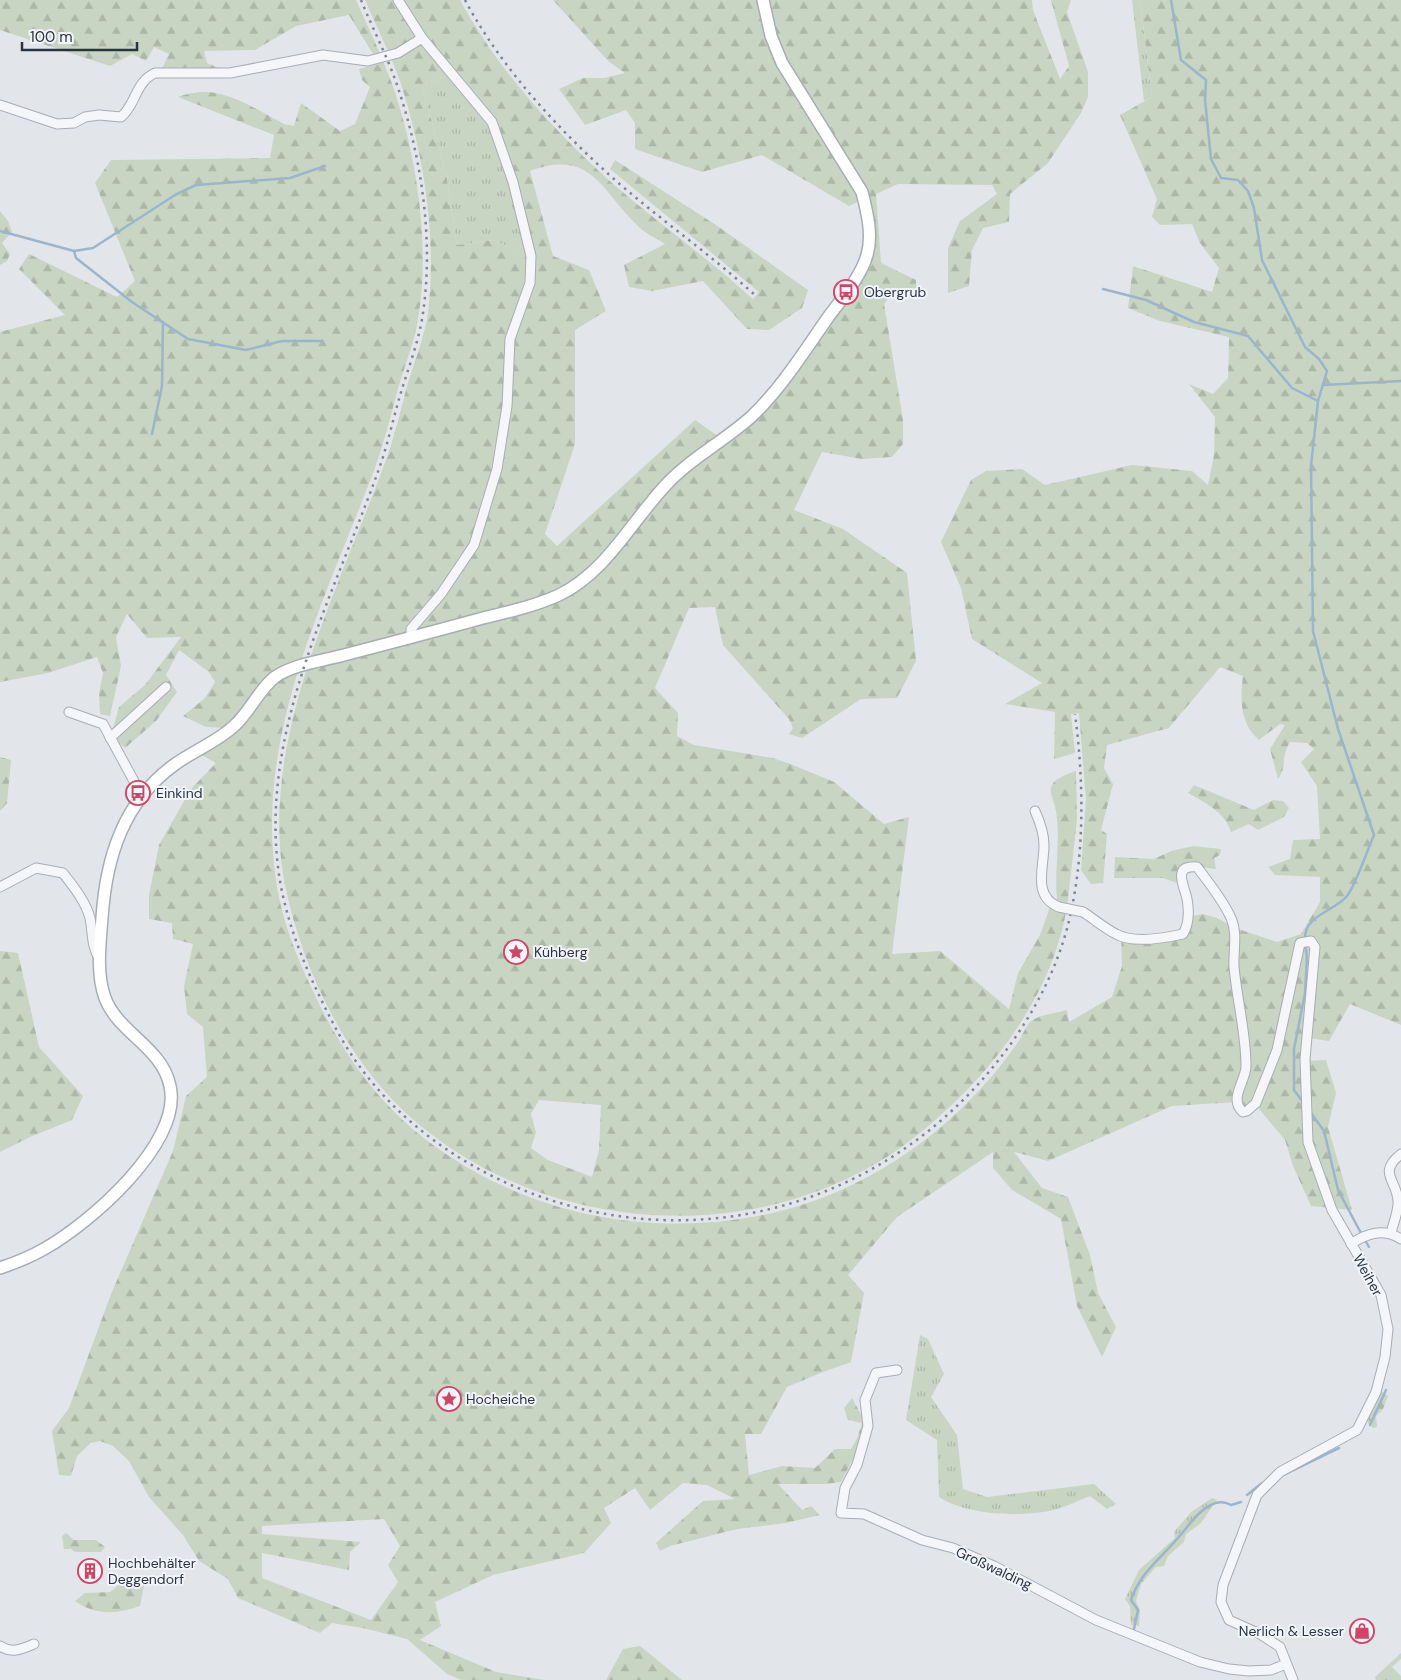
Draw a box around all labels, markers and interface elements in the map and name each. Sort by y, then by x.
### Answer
scale bar [22,20,138,52]
text: 100 m [30,27,73,47]
bus stop icon: Obergrub [833,279,859,305]
place label: Obergrub [864,283,927,301]
bus stop icon: Einkind [125,780,151,806]
place label: Einkind [156,784,203,802]
place icon: Kühberg [503,939,529,965]
place label: Kühberg [534,943,588,961]
street label: Weiher [1349,1251,1387,1299]
place icon: Hocheiche [436,1386,462,1412]
place label: Hocheiche [466,1390,535,1408]
street label: Großwalding [953,1542,1035,1594]
place label: Hochbehälter Deggendorf [108,1554,196,1588]
building icon: Hochbehälter Deggendorf [77,1558,103,1584]
shop icon: Nerlich & Lesser [1349,1618,1375,1644]
place label: Nerlich & Lesser [1239,1622,1344,1640]

